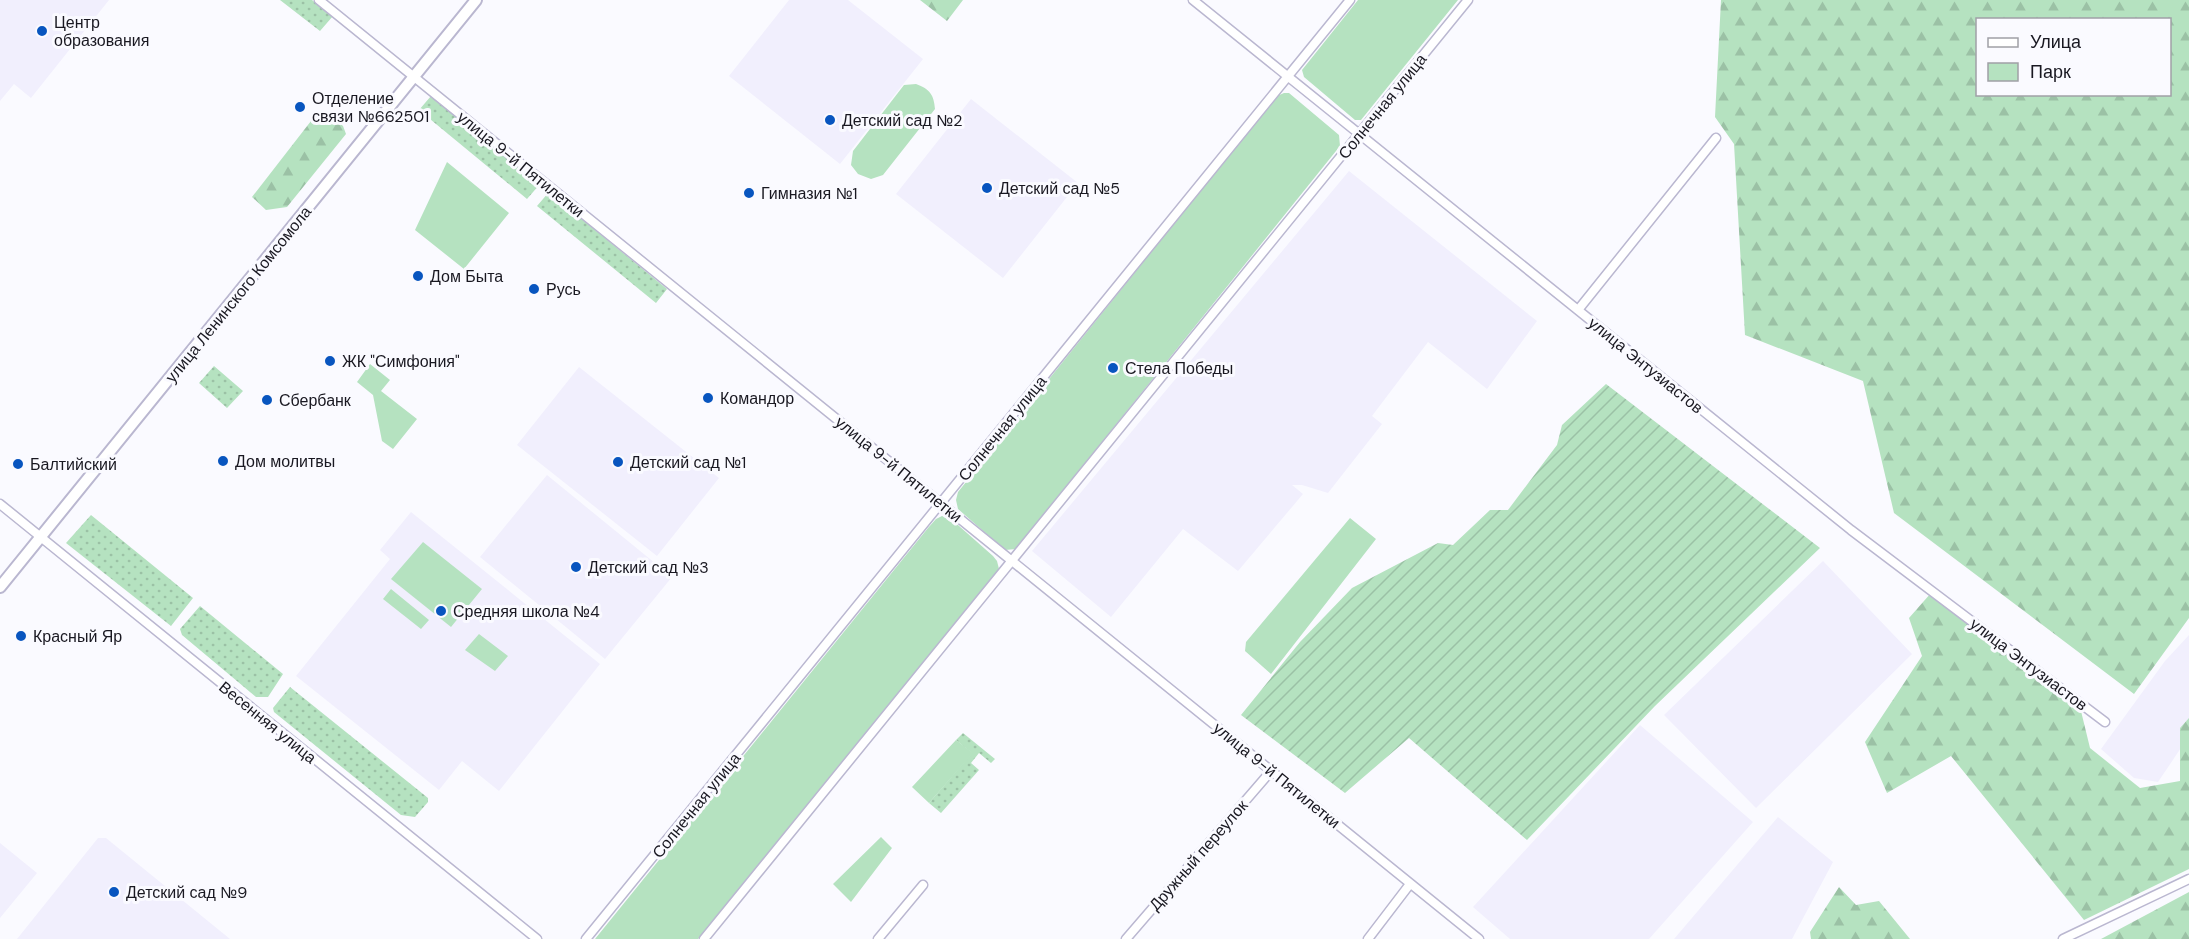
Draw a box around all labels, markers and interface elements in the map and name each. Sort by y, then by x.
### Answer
place label: Центр образования [54,12,149,51]
legend [1976,18,2171,96]
marker: Центр образования [35,24,49,38]
text: Улица [2030,30,2082,54]
street label: Солнечная улица [1333,49,1431,163]
text: Парк [2030,60,2071,84]
place label: Отделение связи №662501 [312,88,429,127]
marker: Отделение связи №662501 [293,100,307,114]
street label: улица 9-й Пятилетки [453,107,589,222]
place label: Детский сад №2 [842,110,962,131]
marker: Детский сад №2 [823,113,837,127]
place label: Детский сад №5 [999,178,1120,199]
marker: Детский сад №5 [980,181,994,195]
place label: Гимназия №1 [761,183,858,204]
marker: Гимназия №1 [742,186,756,200]
street label: улица Ленинского Комсомола [161,202,316,387]
place label: Дом Быта [430,266,503,287]
marker: Дом Быта [411,269,425,283]
place label: Русь [546,279,581,300]
marker: Русь [527,282,541,296]
street label: улица Энтузиастов [1584,313,1707,418]
place label: ЖК "Симфония" [342,351,460,372]
marker: ЖК "Симфония" [323,354,337,368]
place label: Стела Победы [1125,358,1233,379]
marker: Стела Победы [1106,361,1120,375]
street label: Солнечная улица [953,371,1051,485]
place label: Командор [720,388,794,409]
place label: Сбербанк [279,390,352,411]
marker: Командор [701,391,715,405]
marker: Сбербанк [260,393,274,407]
street label: улица 9-й Пятилетки [831,412,967,527]
place label: Дом молитвы [235,451,335,472]
place label: Детский сад №1 [630,452,746,473]
place label: Балтийский [30,454,117,475]
marker: Дом молитвы [216,454,230,468]
marker: Детский сад №1 [611,455,625,469]
marker: Балтийский [11,457,25,471]
place label: Детский сад №3 [588,557,709,578]
marker: Детский сад №3 [569,560,583,574]
place label: Средняя школа №4 [453,601,600,622]
marker: Средняя школа №4 [434,604,448,618]
street label: улица Энтузиастов [1966,613,2092,715]
place label: Красный Яр [33,626,122,647]
marker: Красный Яр [14,629,28,643]
street label: Весенняя улица [215,677,321,768]
street label: улица 9-й Пятилетки [1209,718,1345,833]
street label: Солнечная улица [647,748,745,862]
street label: Дружный переулок [1144,795,1253,915]
place label: Детский сад №9 [126,882,247,903]
marker: Детский сад №9 [107,885,121,899]

